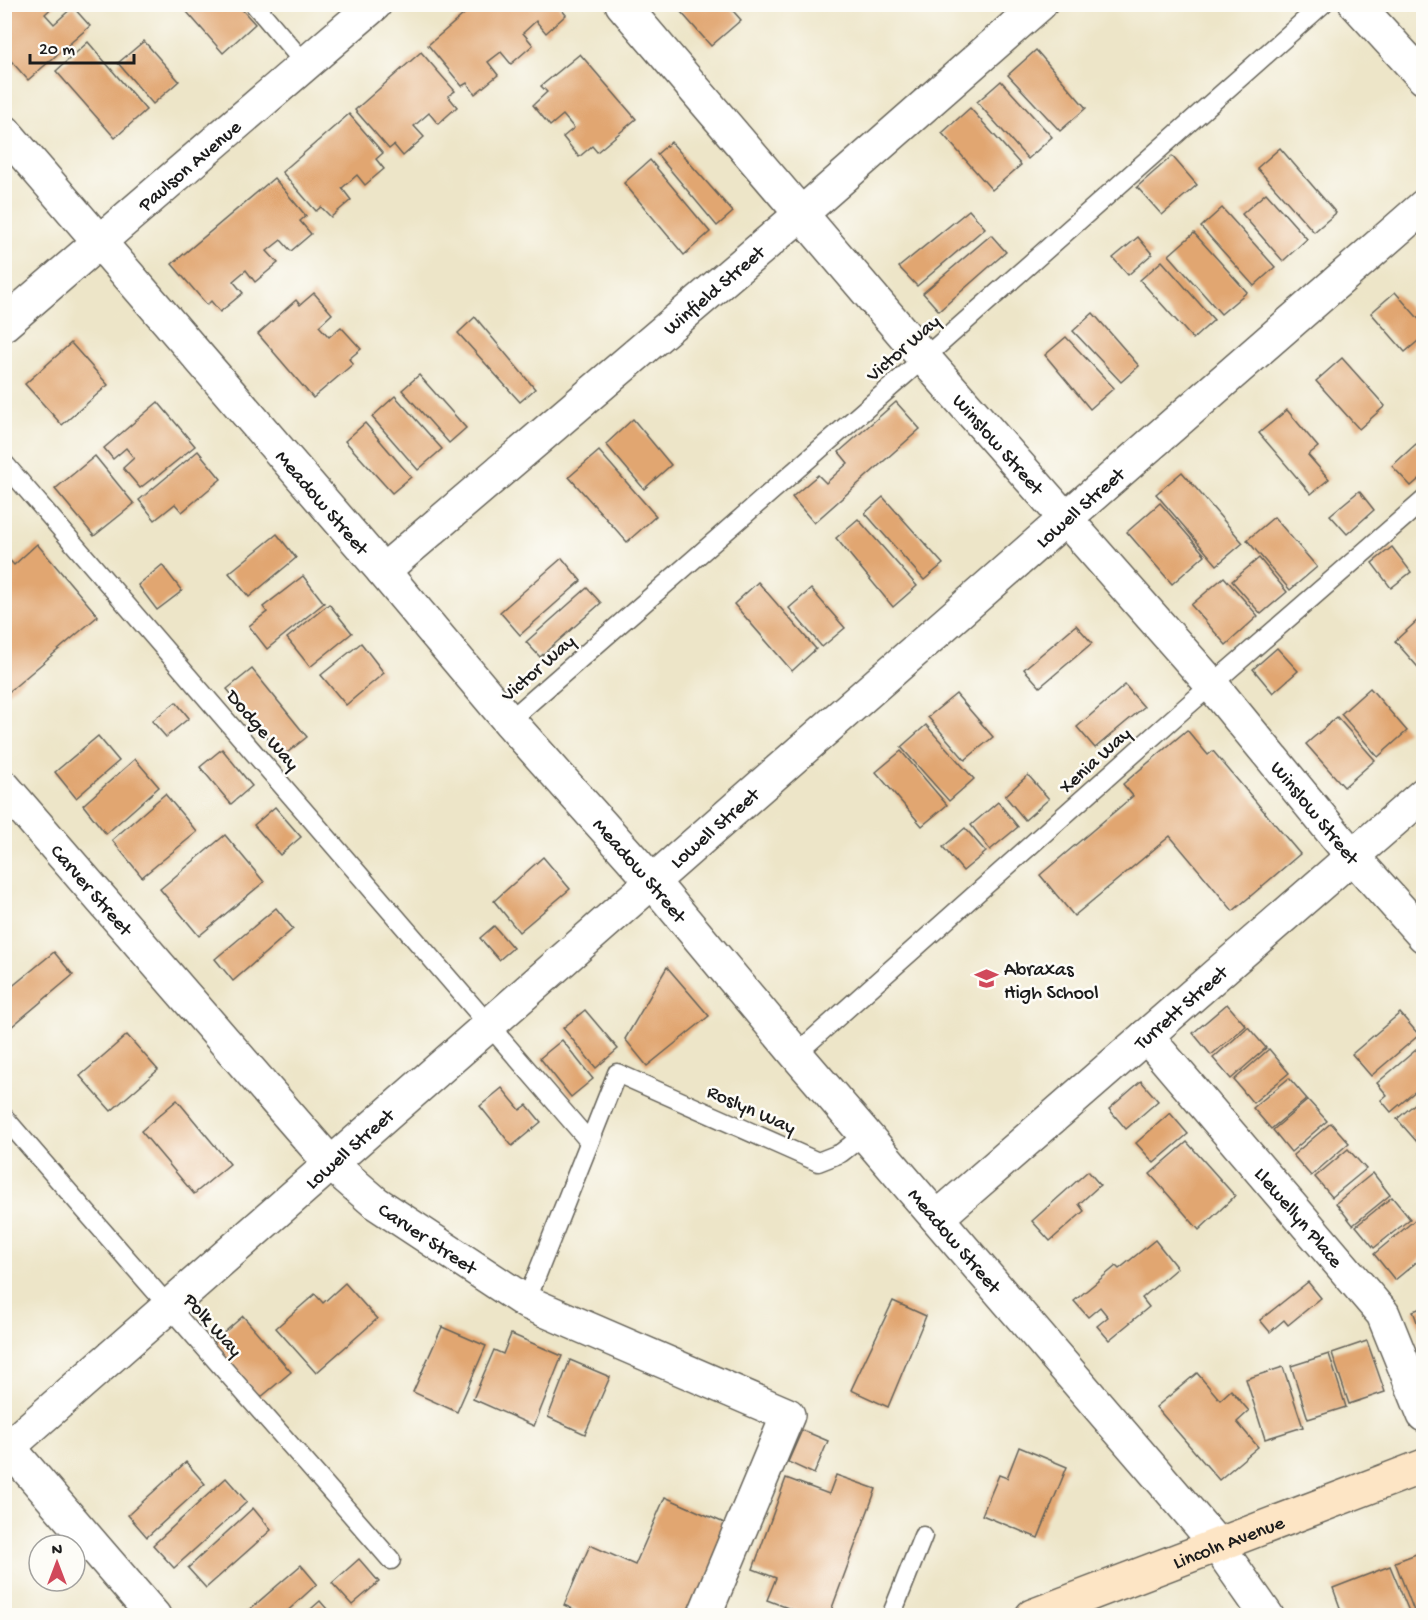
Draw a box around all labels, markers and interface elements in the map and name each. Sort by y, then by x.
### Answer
scale bar [30,27,134,65]
text: 20 m [39,40,75,61]
street label: Paulson Avenue [134,116,248,219]
street label: Winfield Street [660,241,772,341]
street label: Victor Way [862,311,946,389]
street label: Winslow Street [946,390,1048,502]
street label: Meadow Street [269,447,373,562]
street label: Lowell Street [1032,463,1132,554]
street label: Victor Way [497,631,581,709]
street label: Dodge Way [219,685,303,777]
street label: Xenia Way [1055,723,1137,800]
street label: Winslow Street [1264,758,1363,872]
street label: Lowell Street [667,783,766,875]
street label: Meadow Street [586,815,691,930]
street label: Carver Street [44,841,137,943]
place label: Abraxas High School [1004,960,1099,1006]
street label: Turrett Street [1130,961,1235,1057]
school or university icon: Abraxas High School [973,966,999,992]
street label: Roslyn Way [703,1081,799,1141]
street label: Lowell Street [302,1104,401,1196]
street label: Llewellyn Place [1248,1164,1347,1274]
street label: Meadow Street [901,1185,1005,1301]
street label: Carver Street [372,1199,481,1282]
street label: Polk Way [176,1289,246,1363]
street label: Lincoln Avenue [1171,1512,1289,1576]
north arrow [27,1533,87,1593]
text: N [52,1542,63,1561]

